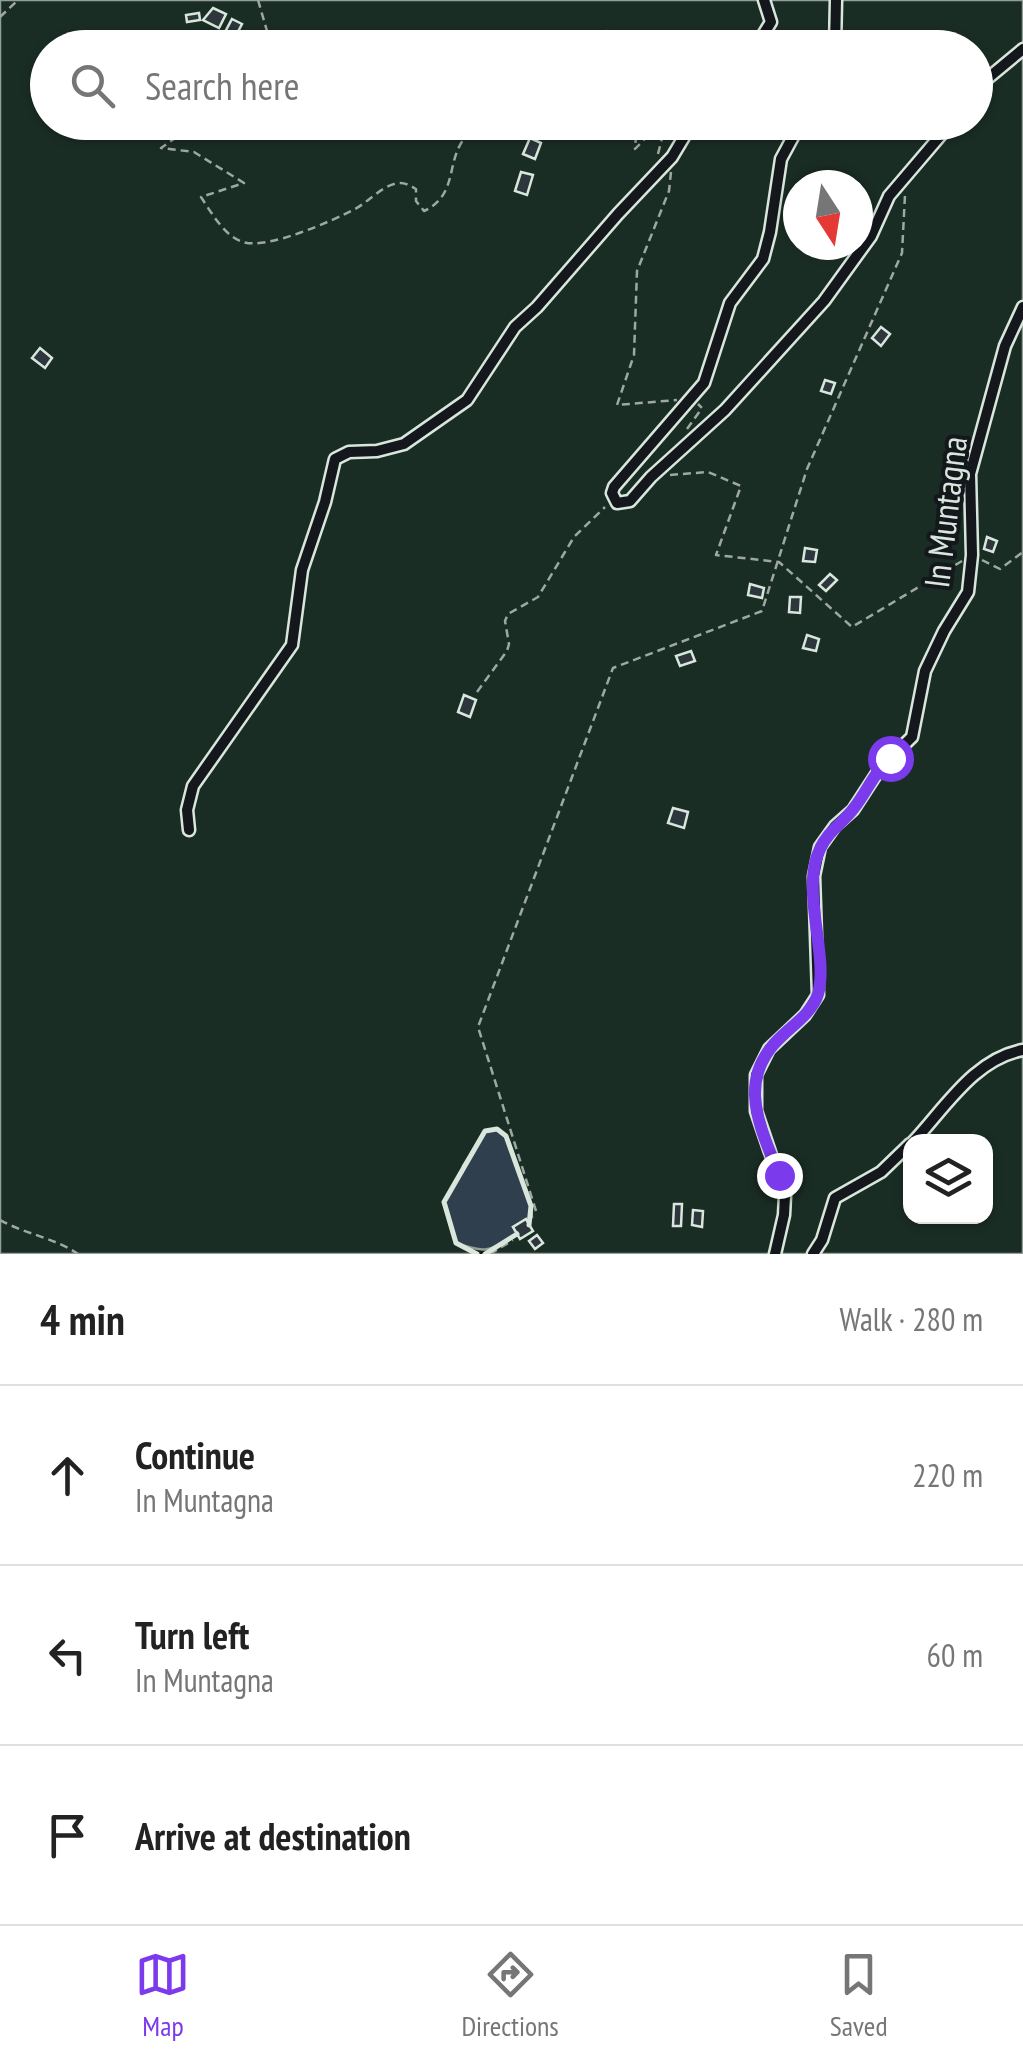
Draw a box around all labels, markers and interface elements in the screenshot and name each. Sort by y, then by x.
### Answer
search box [30,30,993,140]
icon: search [65,58,120,113]
text: Search here [145,61,299,110]
north arrow [783,170,873,260]
street label: In Muntagna [913,434,977,590]
route start [868,736,914,782]
map controls [903,1134,993,1224]
button: layers [903,1134,993,1224]
route end [757,1153,803,1199]
text: 4 min [40,1292,125,1347]
text: Walk · 280 m [839,1298,983,1340]
text: Continue [135,1430,255,1479]
icon: ahead [40,1448,95,1503]
text: 220 m [912,1454,983,1496]
text: In Muntagna [135,1479,274,1521]
text: Turn left [135,1610,249,1659]
icon: left [40,1628,95,1683]
text: 60 m [927,1634,983,1676]
text: In Muntagna [135,1659,274,1701]
icon: arrive [40,1808,95,1863]
text: Arrive at destination [135,1811,411,1860]
tab: Map [135,1947,190,2044]
tab: Directions [461,1947,559,2044]
tab: Saved [830,1947,888,2044]

